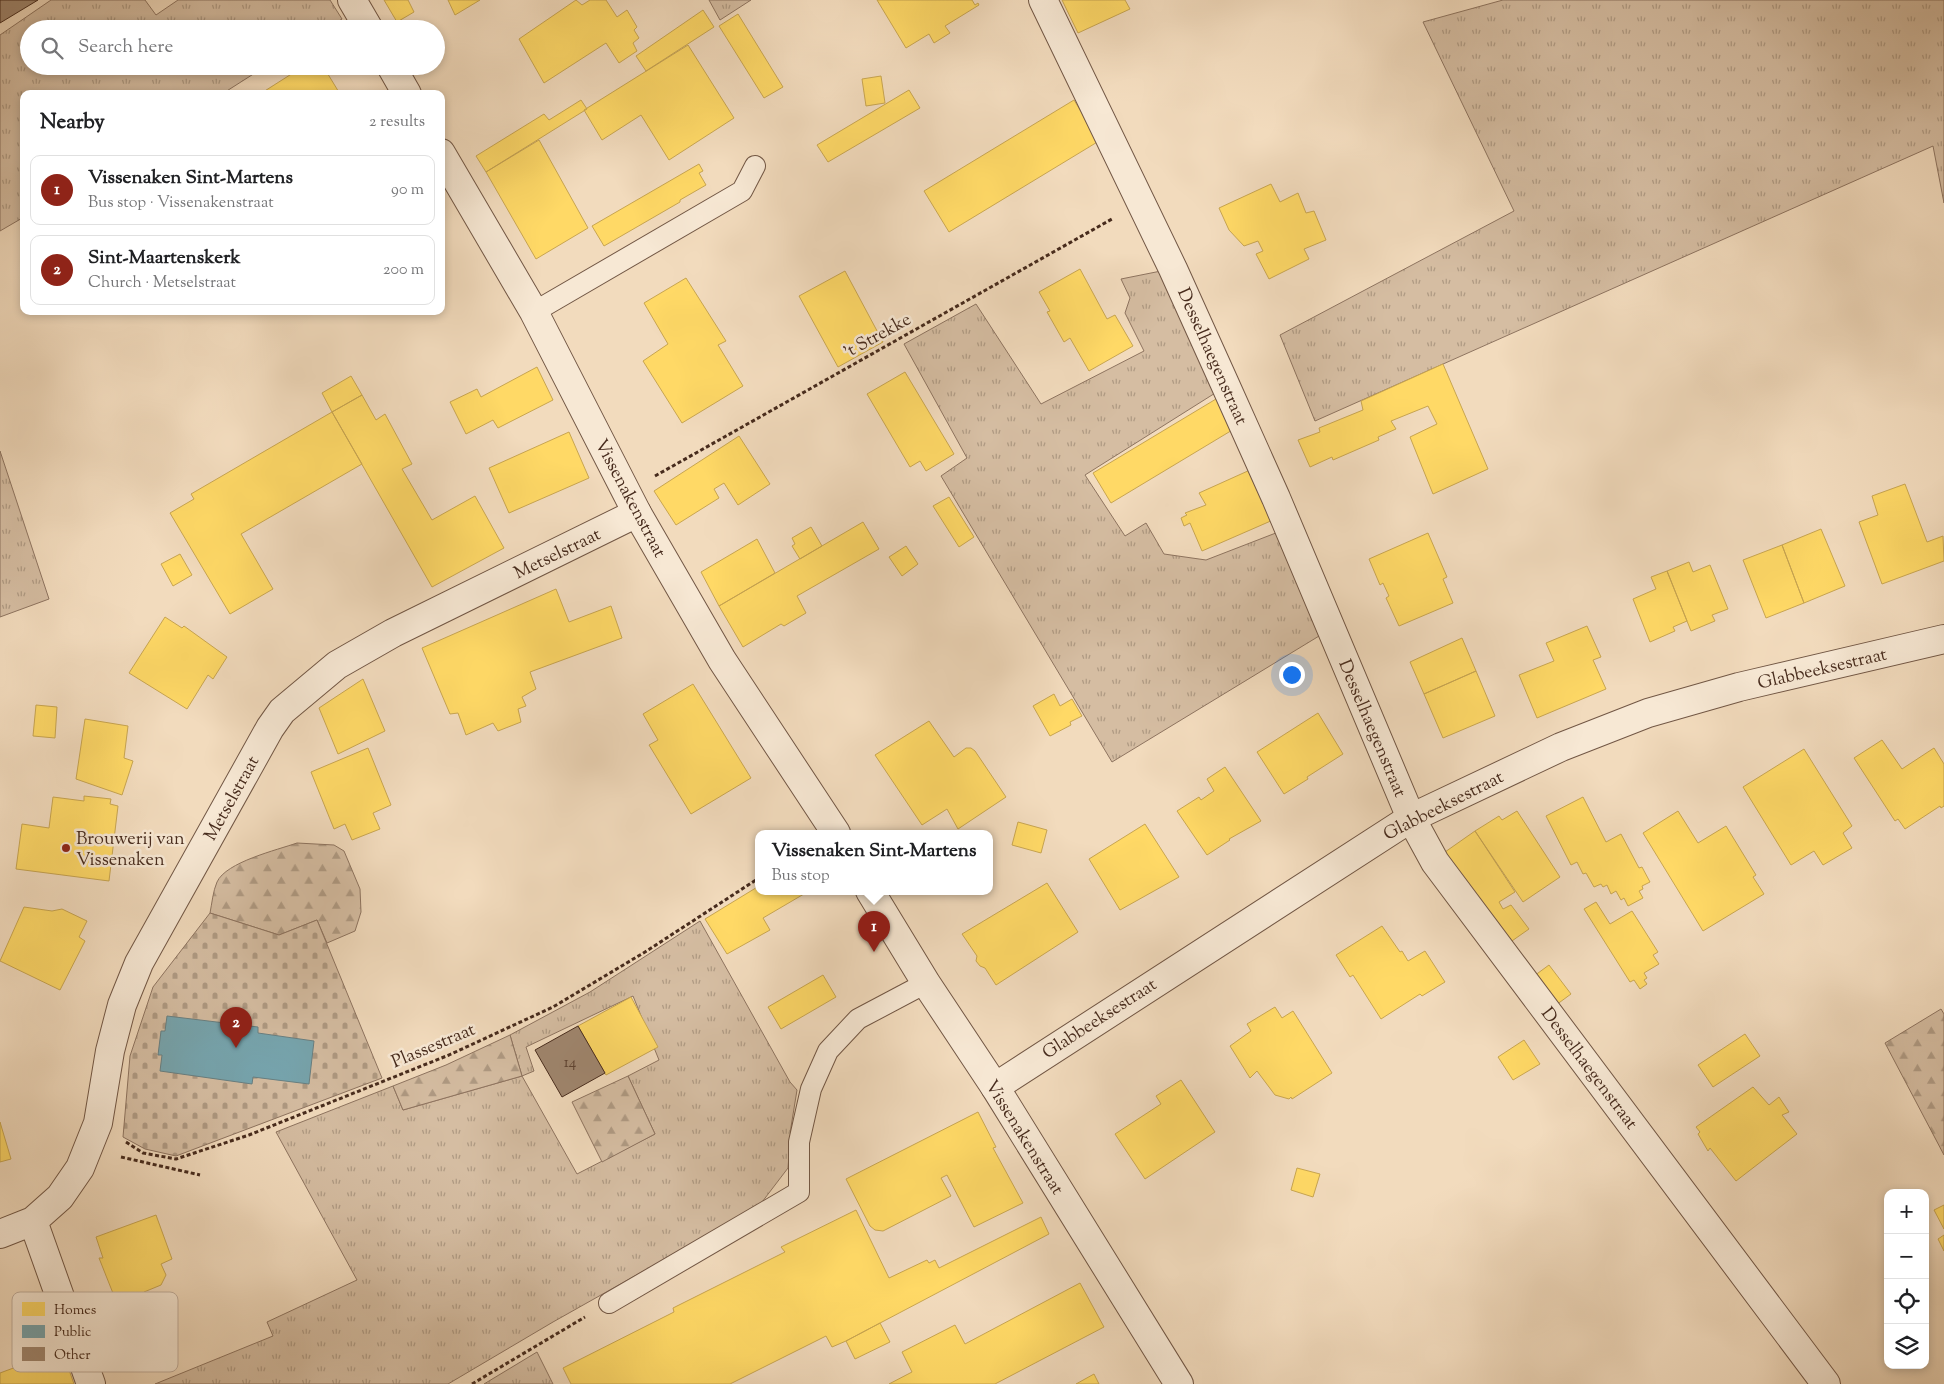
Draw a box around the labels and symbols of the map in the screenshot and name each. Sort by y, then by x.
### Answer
street label: Desselhaegenstraat [1169,284,1253,429]
street label: 't Strekke [839,307,917,366]
street label: Vissenakenstraat [587,435,671,563]
street label: Metselstraat [510,523,606,587]
street label: Glabbeeksestraat [1755,642,1890,697]
street label: Desselhaegenstraat [1330,656,1412,802]
your location [1279,662,1305,688]
street label: Metselstraat [199,752,267,846]
street label: Glabbeeksestraat [1379,765,1509,848]
place label: Brouwerij van Vissenaken [76,827,185,874]
marker: Brouwerij van Vissenaken [60,842,72,854]
pin: 1 [858,911,890,952]
street label: Glabbeeksestraat [1038,973,1162,1066]
street label: Desselhaegenstraat [1534,1003,1643,1136]
pin: 2 [220,1007,252,1048]
street label: Plassestraat [388,1018,480,1076]
house number: 14 [564,1053,577,1074]
street label: Vissenakenstraat [978,1076,1069,1201]
legend [12,1292,178,1372]
text: Homes [54,1301,96,1321]
text: Public [54,1323,91,1343]
text: Other [54,1346,91,1366]

